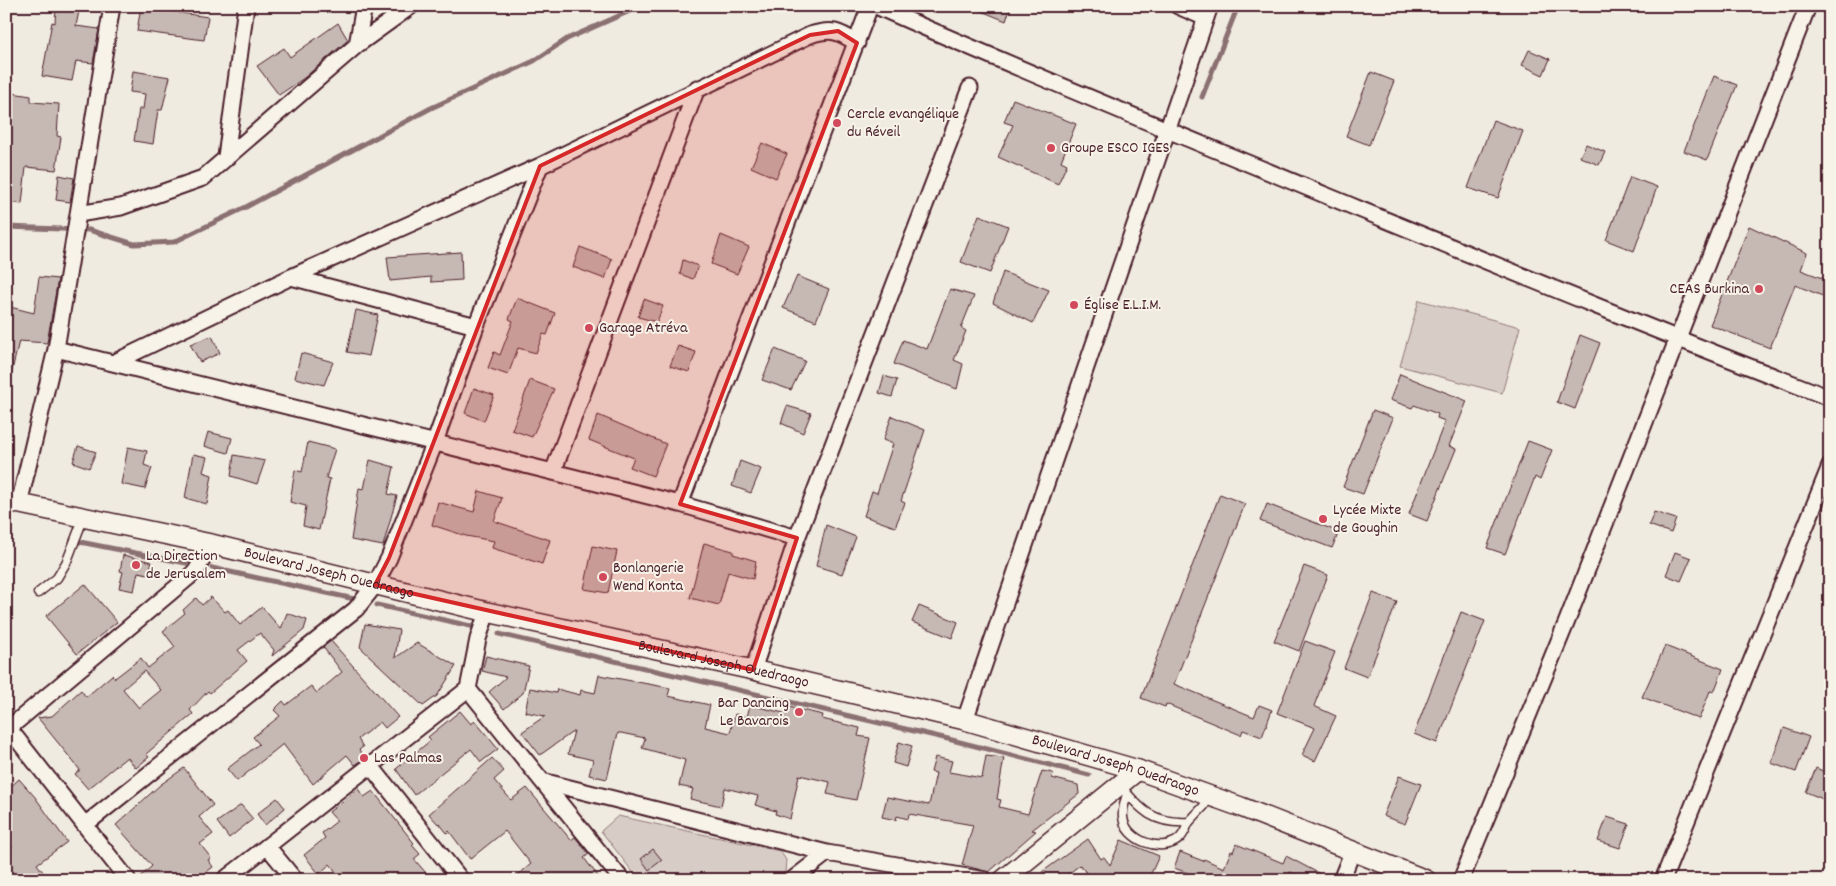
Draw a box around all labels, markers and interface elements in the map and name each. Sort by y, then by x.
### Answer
place label: Cercle evangélique du Réveil [847,103,959,144]
marker: Cercle evangélique du Réveil [831,117,843,129]
place label: Groupe ESCO IGES [1061,137,1170,160]
marker: Groupe ESCO IGES [1045,142,1057,154]
place label: CEAS Burkina [1670,278,1749,301]
marker: CEAS Burkina [1753,283,1765,295]
place label: Église E.L.I.M. [1084,294,1161,317]
marker: Église E.L.I.M. [1068,299,1080,311]
place label: Garage Atréva [599,317,688,340]
marker: Garage Atréva [583,322,595,334]
place label: Lycée Mixte de Goughin [1333,499,1401,540]
marker: Lycée Mixte de Goughin [1317,513,1329,525]
street label: Boulevard Joseph Ouedraogo [242,541,416,605]
place label: La Direction de Jerusalem [146,545,226,586]
place label: Bonlangerie Wend Konta [613,557,684,598]
marker: La Direction de Jerusalem [130,559,142,571]
marker: Bonlangerie Wend Konta [597,571,609,583]
street label: Boulevard Joseph Ouedraogo [636,634,811,694]
place label: Bar Dancing Le Bavarois [717,692,789,733]
marker: Bar Dancing Le Bavarois [793,706,805,718]
street label: Boulevard Joseph Ouedraogo [1029,728,1202,803]
place label: Las Palmas [374,747,443,770]
marker: Las Palmas [358,752,370,764]

